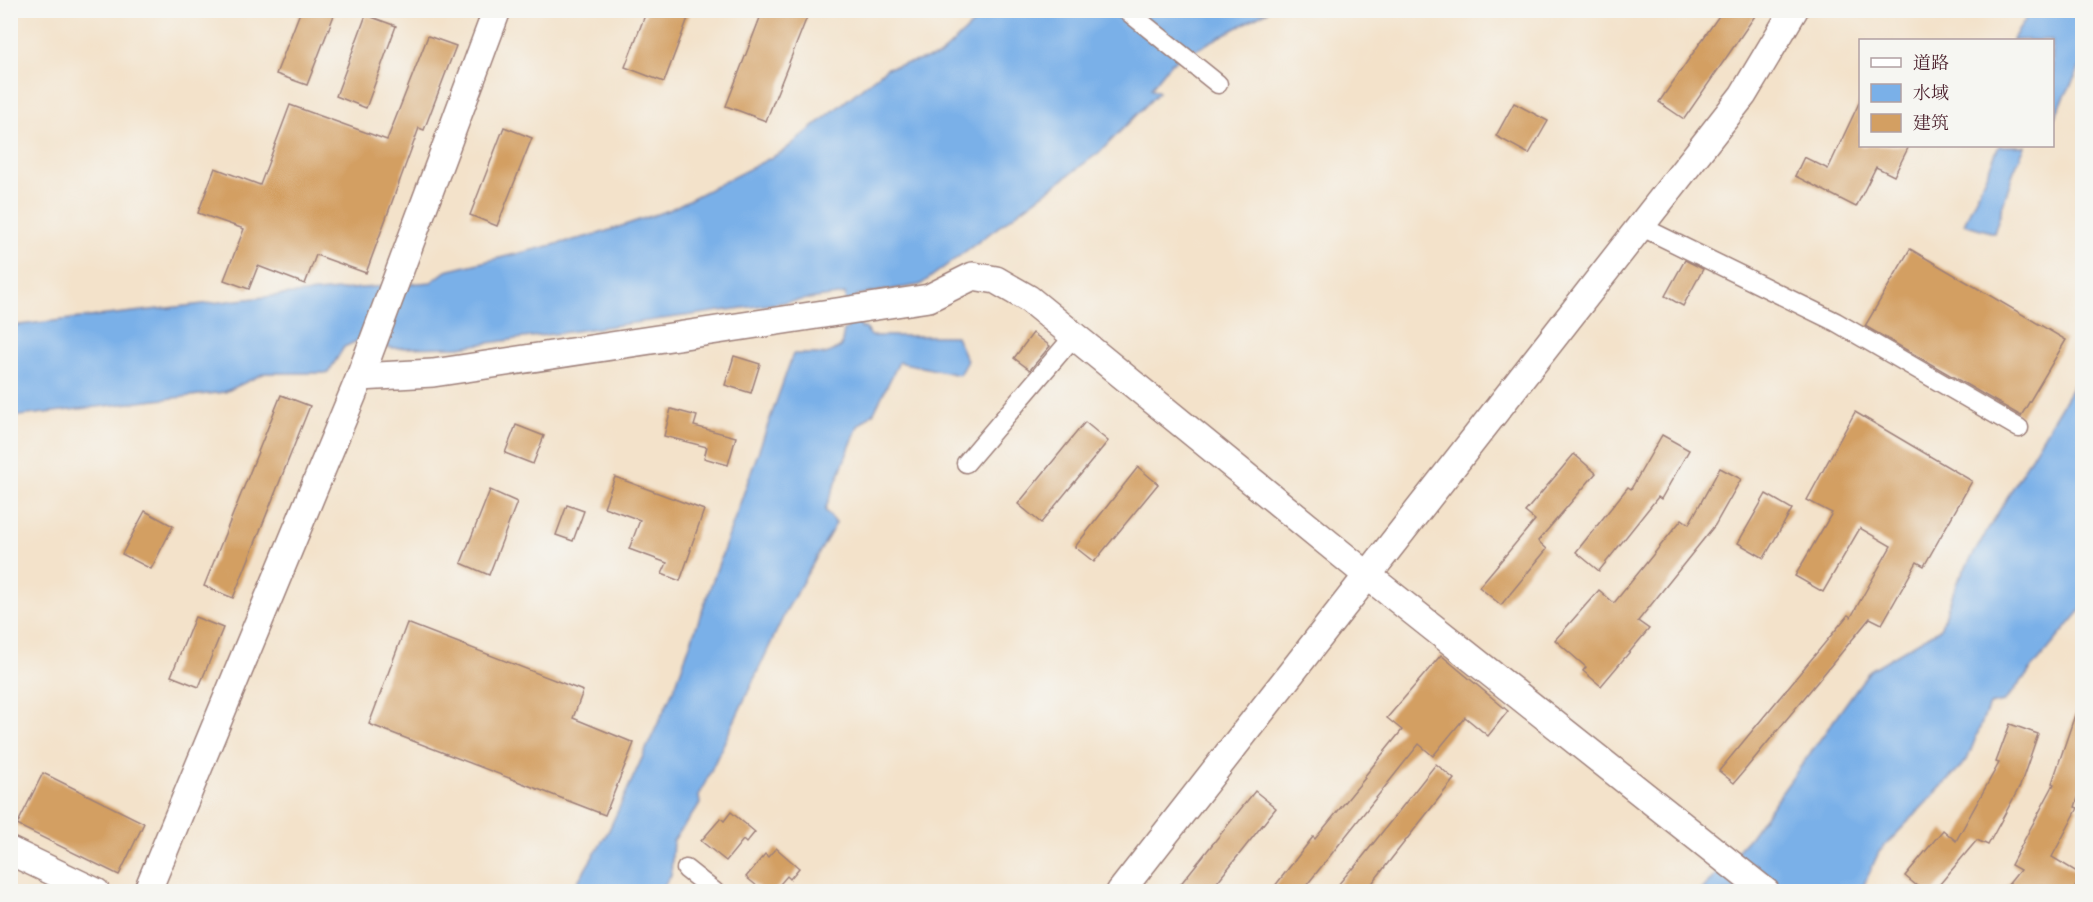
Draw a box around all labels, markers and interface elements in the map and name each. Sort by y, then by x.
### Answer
legend [1859,39,2054,147]
text: 道路 [1913,52,1949,77]
text: 水域 [1913,82,1949,107]
text: 建筑 [1913,112,1949,137]

